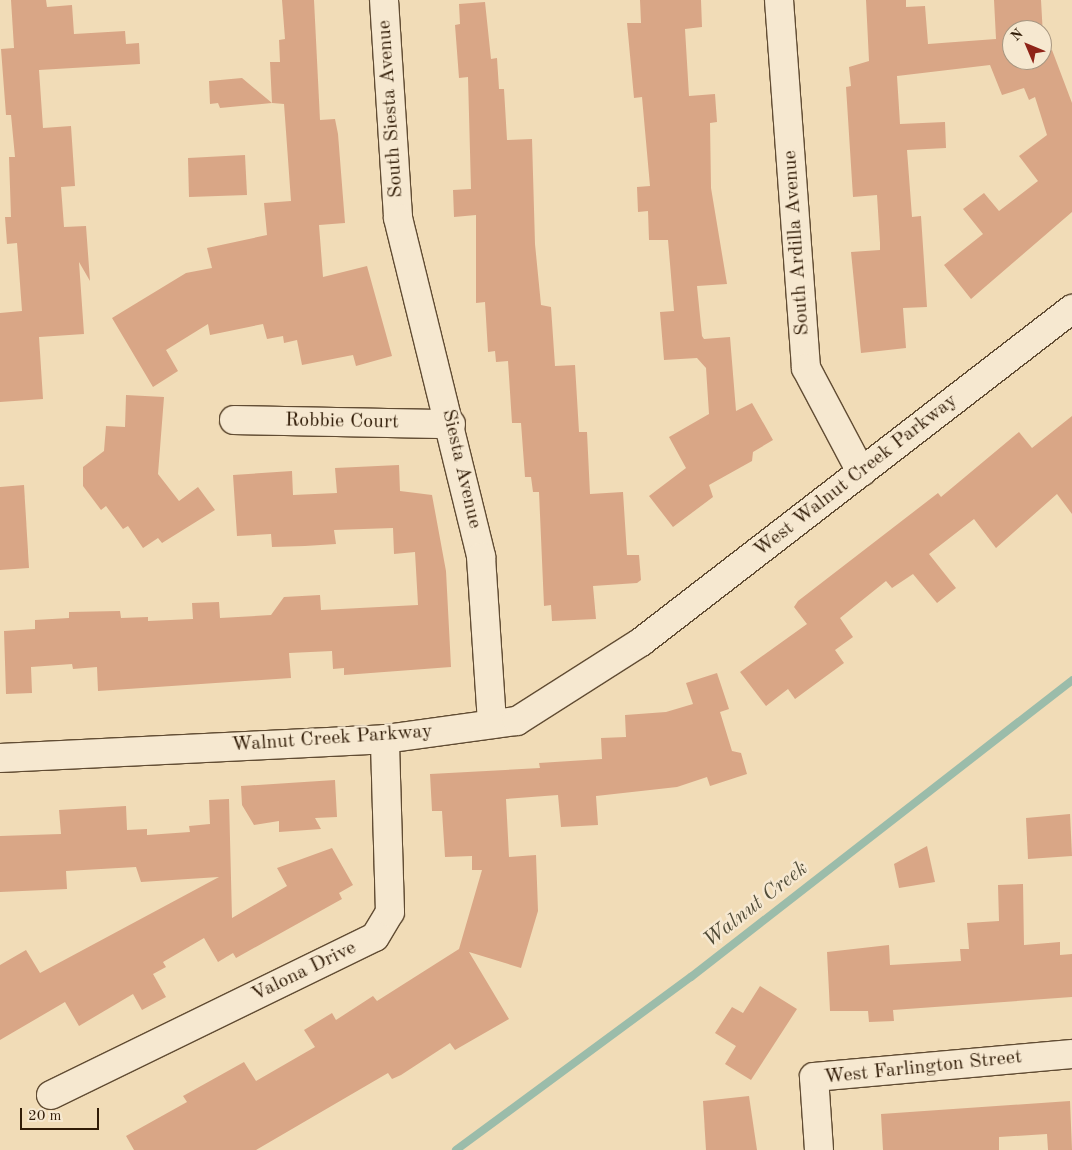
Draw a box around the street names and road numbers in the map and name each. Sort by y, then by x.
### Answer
street label: South Siesta Avenue [373,19,409,199]
street label: South Ardilla Avenue [779,150,815,336]
street label: West Walnut Creek Parkway [750,389,962,563]
street label: Siesta Avenue [436,407,486,531]
street label: Robbie Court [285,409,399,435]
street label: Walnut Creek Parkway [231,720,433,758]
street label: Valona Drive [248,936,360,1008]
street label: West Farlington Street [823,1046,1023,1090]

